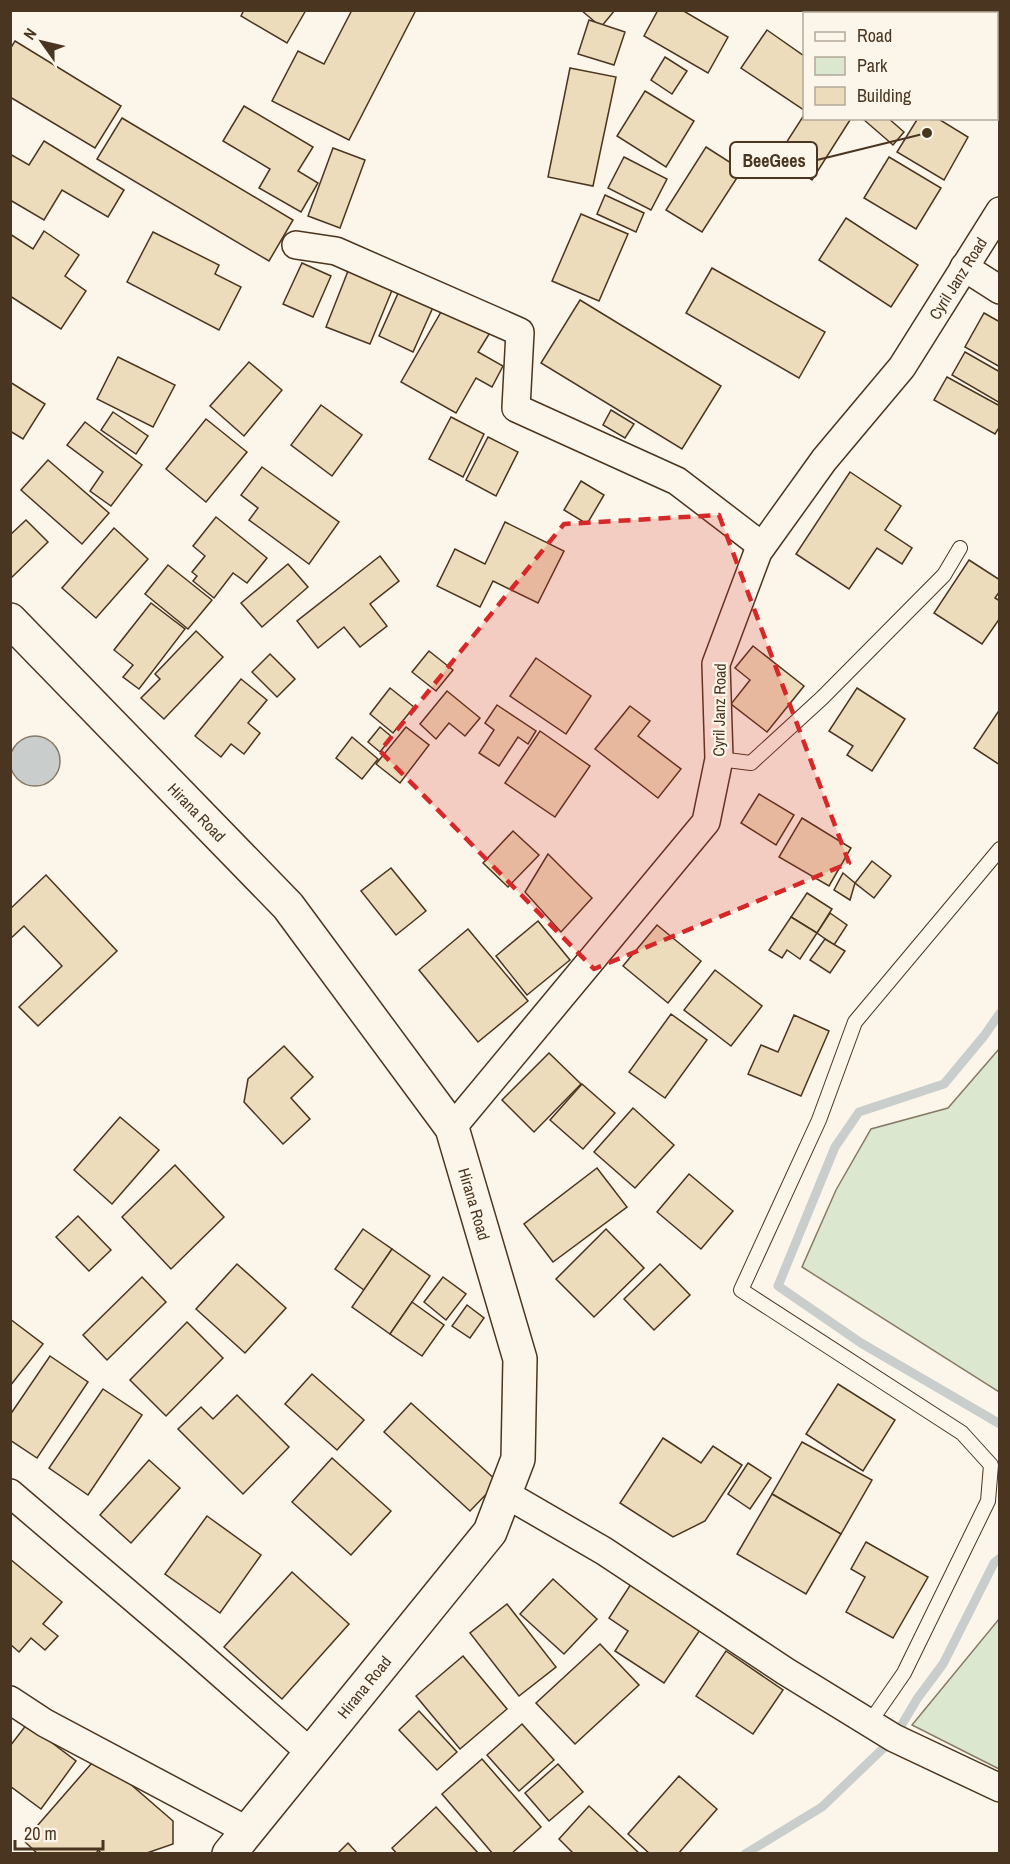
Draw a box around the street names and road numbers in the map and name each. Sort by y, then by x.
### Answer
street label: Cyril Janz Road [924,233,992,324]
street label: Cyril Janz Road [707,663,731,757]
street label: Hirana Road [163,778,231,847]
street label: Hirana Road [453,1165,495,1243]
street label: Hirana Road [332,1651,396,1723]

